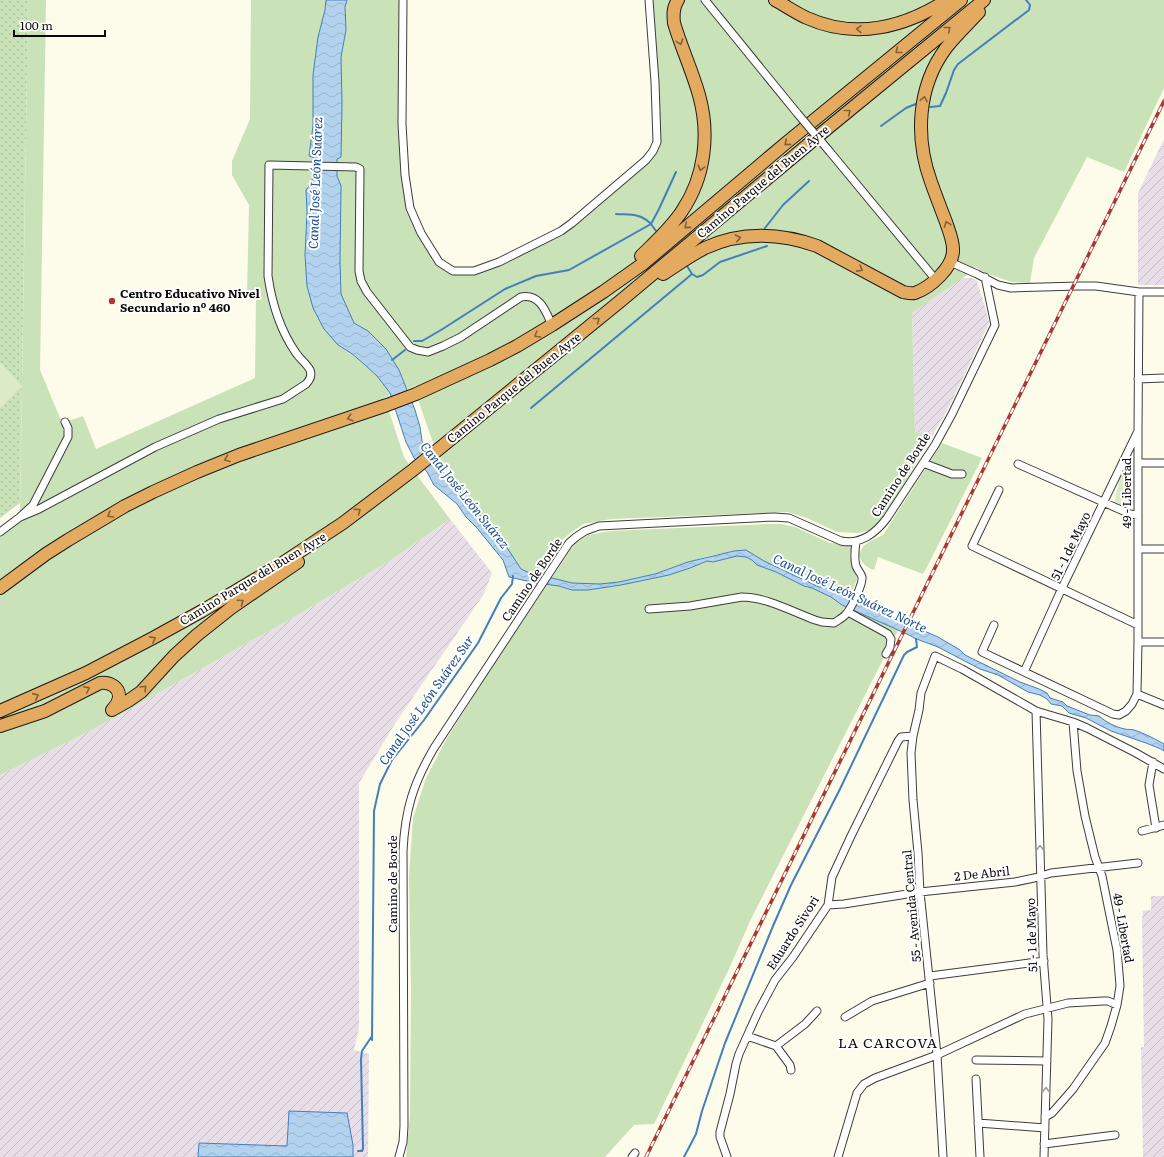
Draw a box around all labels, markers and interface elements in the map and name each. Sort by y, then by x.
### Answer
scale bar [14,12,105,38]
text: 100 m [20,16,53,34]
one-way arrow [856,25,862,33]
one-way arrow [943,27,951,34]
one-way arrow [676,39,684,46]
one-way arrow [896,47,903,54]
one-way arrow [920,95,928,102]
one-way arrow [843,109,850,116]
water label: Canal José León Suárez [303,117,326,249]
street label: Camino Parque del Buen Ayre [692,120,833,242]
one-way arrow [784,138,791,145]
one-way arrow [697,165,705,171]
one-way arrow [943,221,951,228]
one-way arrow [684,222,692,229]
one-way arrow [735,234,741,243]
one-way arrow [856,264,863,272]
place label: Centro Educativo Nivel Secundario nº 460 [120,284,260,316]
marker: Centro Educativo Nivel Secundario nº 460 [107,296,117,306]
one-way arrow [592,318,600,325]
street label: Camino Parque del Buen Ayre [442,327,584,447]
one-way arrow [534,330,541,337]
one-way arrow [347,413,354,421]
street label: Camino de Borde [866,429,934,520]
water label: Canal José León Suárez [416,437,514,552]
one-way arrow [224,455,231,463]
street label: 49 - Libertad [1117,457,1135,528]
street label: 51 - 1 de Mayo [1046,508,1095,583]
one-way arrow [354,509,361,516]
one-way arrow [107,510,114,518]
street label: Camino Parque del Buen Ayre [176,527,329,629]
street label: Camino de Borde [497,534,566,625]
water label: Canal José León Suárez Norte [770,548,930,637]
one-way arrow [236,600,243,607]
water label: Canal José León Suárez Sur [373,631,478,769]
one-way arrow [148,636,156,643]
one-way arrow [139,685,147,693]
one-way arrow [83,687,91,694]
one-way arrow [32,693,39,701]
street label: Camino de Borde [383,835,401,933]
one-way arrow [1036,845,1044,851]
street label: 55 - Avenida Central [897,849,925,963]
street label: 2 De Abril [953,861,1011,885]
street label: 49 - Libertad [1109,891,1139,965]
street label: Eduardo Sivori [761,892,823,973]
street label: 51 - 1 de Mayo [1021,898,1041,973]
district label: LA CARCOVA [838,1032,938,1052]
one-way arrow [1042,1087,1050,1093]

